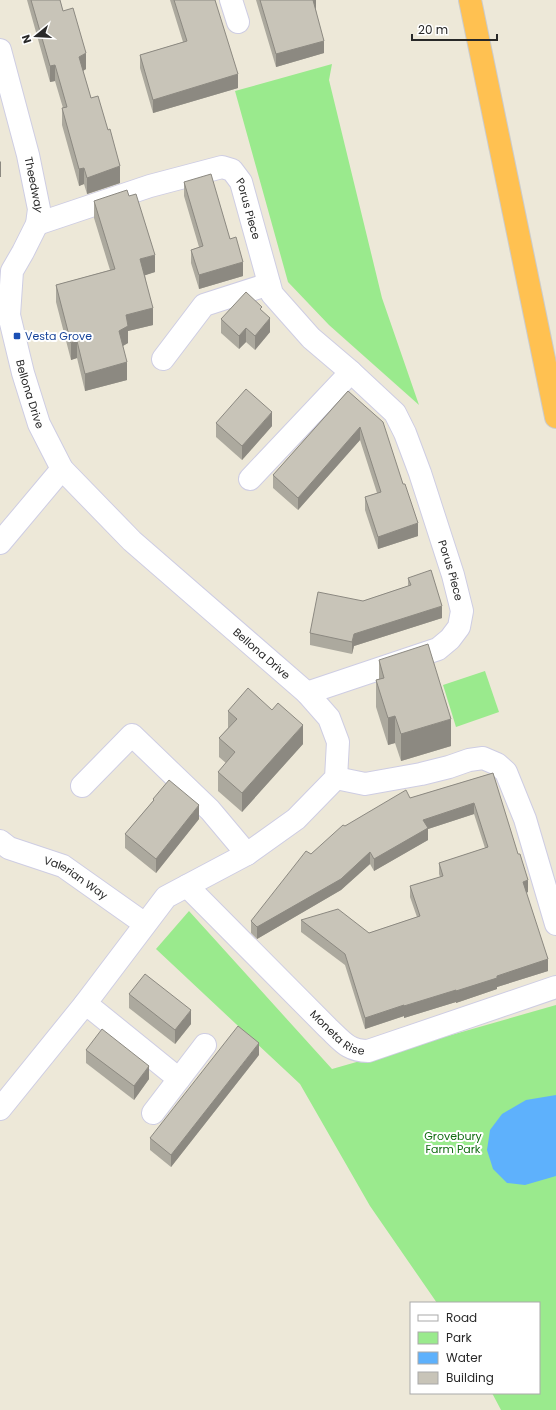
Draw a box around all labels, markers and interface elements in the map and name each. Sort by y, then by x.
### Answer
north arrow [16,16,56,56]
scale bar [412,16,497,42]
text: 20 m [418,21,448,38]
text: N [18,33,35,46]
street label: Theedway [21,155,47,214]
street label: Porus Piece [233,174,265,241]
place label: Vesta Grove [25,328,92,344]
marker: Vesta Grove [12,331,22,341]
street label: Bellona Drive [12,358,48,431]
street label: Porus Piece [434,538,467,603]
street label: Bellona Drive [230,624,294,683]
street label: Valerian Way [42,852,112,904]
street label: Moneta Rise [306,1006,366,1059]
park label: Grovebury Farm Park [424,1128,483,1157]
legend [410,1302,540,1394]
text: Road [446,1309,477,1326]
text: Park [446,1329,473,1346]
text: Water [446,1349,483,1366]
text: Building [446,1369,494,1386]

